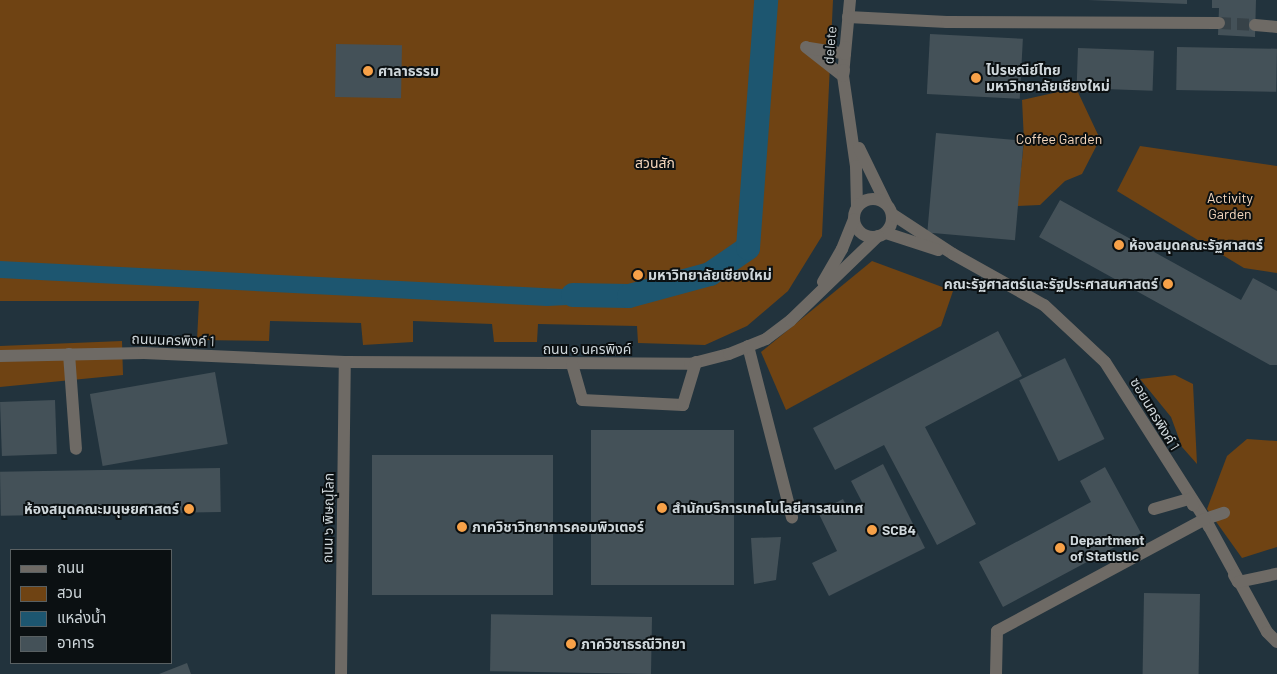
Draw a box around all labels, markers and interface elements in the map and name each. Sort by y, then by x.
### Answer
street label: delete [820,25,840,65]
place label: ไปรษณีย์ไทย มหาวิทยาลัยเชียงใหม่ [986,62,1110,94]
place label: ศาลาธรรม [378,63,439,79]
marker: ศาลาธรรม [362,65,374,77]
marker: ไปรษณีย์ไทย มหาวิทยาลัยเชียงใหม่ [970,72,982,84]
park label: Coffee Garden [1016,131,1102,147]
park label: สวนสัก [635,155,675,171]
park label: Activity Garden [1207,190,1253,222]
place label: ห้องสมุดคณะรัฐศาสตร์ [1129,237,1263,253]
marker: ห้องสมุดคณะรัฐศาสตร์ [1113,239,1125,251]
place label: มหาวิทยาลัยเชียงใหม่ [648,267,772,283]
marker: มหาวิทยาลัยเชียงใหม่ [632,269,644,281]
place label: คณะรัฐศาสตร์และรัฐประศาสนศาสตร์ [944,276,1158,292]
marker: คณะรัฐศาสตร์และรัฐประศาสนศาสตร์ [1162,278,1174,290]
street label: ถนนนครพิงค์ 1 [131,330,215,350]
street label: ถนน ๑ นครพิงค์ [543,341,631,357]
street label: ซอยนครพิงค์ 1 [1127,375,1183,453]
street label: ถนน ๖ พิษณุโลก [319,473,337,563]
place label: สำนักบริการเทคโนโลยีสารสนเทศ [672,500,863,516]
place label: ห้องสมุดคณะมนุษยศาสตร์ [24,501,179,517]
marker: สำนักบริการเทคโนโลยีสารสนเทศ [656,502,668,514]
marker: ห้องสมุดคณะมนุษยศาสตร์ [183,503,195,515]
place label: ภาควิชาวิทยาการคอมพิวเตอร์ [472,519,644,535]
marker: ภาควิชาวิทยาการคอมพิวเตอร์ [456,521,468,533]
place label: SCB4 [882,522,916,538]
marker: SCB4 [866,524,878,536]
place label: Department of Statistic [1070,532,1145,564]
marker: Department of Statistic [1054,542,1066,554]
legend [10,549,172,664]
text: ถนน [57,558,84,576]
text: สวน [57,583,82,601]
text: แหล่งน้ำ [57,608,106,626]
text: อาคาร [57,633,94,651]
place label: ภาควิชาธรณีวิทยา [581,636,686,652]
marker: ภาควิชาธรณีวิทยา [565,638,577,650]

